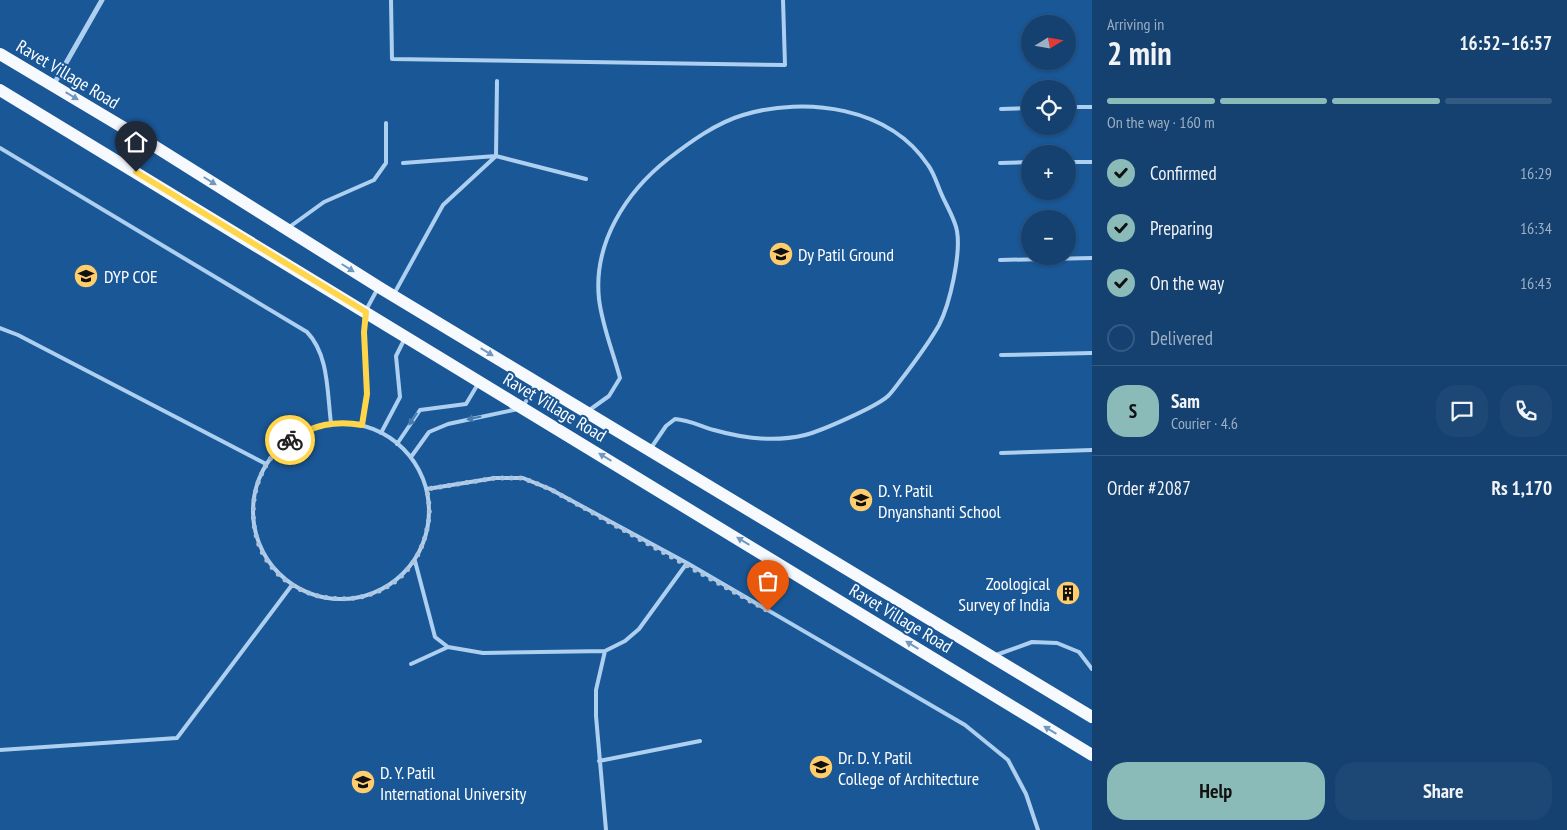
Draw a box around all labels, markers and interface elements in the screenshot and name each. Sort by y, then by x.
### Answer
text: Arriving in [1107,14,1164,34]
north arrow [1021,15,1076,70]
map controls [1021,15,1076,265]
text: 16:52–16:57 [1459,31,1552,55]
text: 2 min [1107,32,1172,74]
street label: Ravet Village Road [12,34,124,114]
button: locate [1021,80,1076,135]
one-way arrow [66,92,79,101]
text: On the way · 160 m [1107,112,1215,132]
pin [115,121,157,172]
icon: home [122,128,150,156]
button: + [1021,145,1076,200]
icon: check [1107,159,1135,187]
text: Confirmed [1150,161,1217,185]
text: 16:29 [1520,163,1552,183]
one-way arrow [204,177,217,186]
button: − [1021,210,1076,265]
icon: check [1107,214,1135,242]
text: Preparing [1150,216,1213,240]
text: 16:34 [1520,218,1552,238]
school or university icon: Dy Patil Ground [768,241,794,267]
place label: Dy Patil Ground [798,243,894,266]
school or university icon: DYP COE [73,263,99,289]
one-way arrow [342,263,355,272]
place label: DYP COE [104,265,158,288]
icon: check [1107,269,1135,297]
text: On the way [1150,271,1224,295]
text: 16:43 [1520,273,1552,293]
text: Delivered [1150,326,1213,350]
one-way arrow [480,348,493,357]
street label: Ravet Village Road [499,367,611,447]
button: chat [1436,385,1488,437]
button: phone [1500,385,1552,437]
text: Sam [1171,389,1200,413]
text: S [1129,399,1137,423]
one-way arrow [409,412,418,426]
text: Courier · 4.6 [1171,413,1238,433]
courier [265,415,315,465]
one-way arrow [466,415,482,423]
icon: bike [276,426,304,454]
one-way arrow [598,452,611,461]
text: Order #2087 [1107,476,1191,500]
text: Rs 1,170 [1491,476,1552,500]
place label: D. Y. Patil Dnyanshanti School [878,479,1002,523]
school or university icon: D. Y. Patil Dnyanshanti School [848,487,874,513]
one-way arrow [737,537,750,546]
pin [747,560,789,611]
icon: bag [754,567,782,595]
place label: Zoological Survey of India [958,572,1051,616]
street label: Ravet Village Road [845,578,957,658]
building icon: Zoological Survey of India [1055,580,1081,606]
one-way arrow [905,640,918,649]
one-way arrow [1044,725,1057,734]
place label: Dr. D. Y. Patil College of Architecture [838,746,979,790]
school or university icon: Dr. D. Y. Patil College of Architecture [808,754,834,780]
place label: D. Y. Patil International University [380,761,526,805]
button: Help [1107,762,1325,820]
button: Share [1335,762,1552,820]
school or university icon: D. Y. Patil International University [350,769,376,795]

